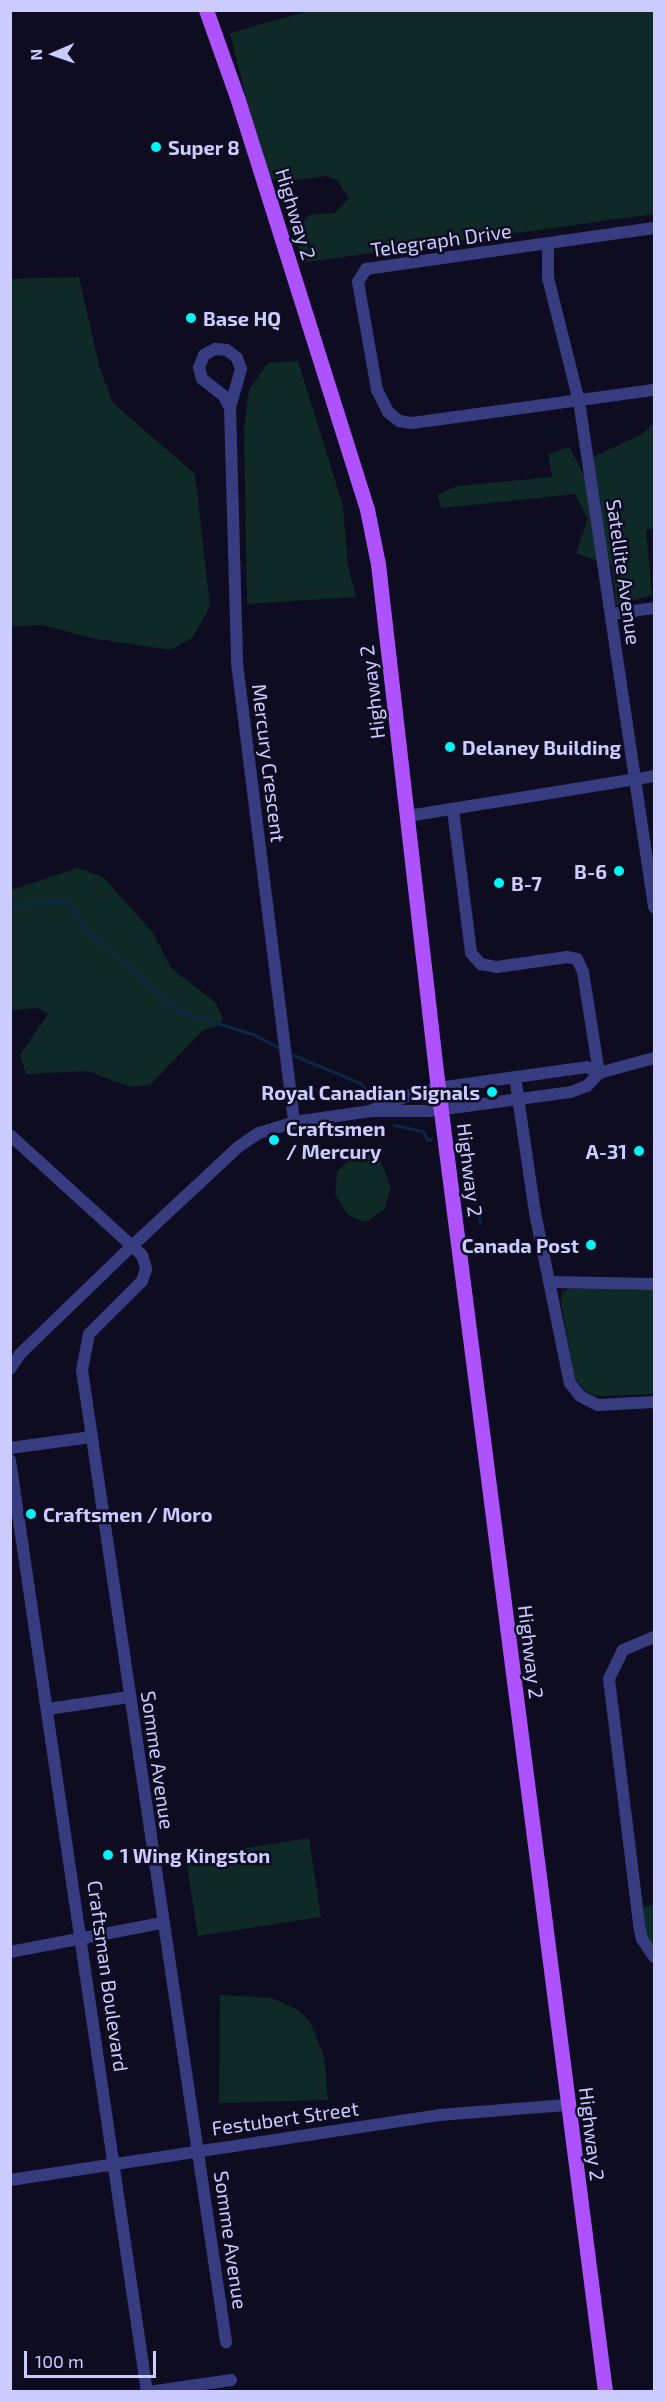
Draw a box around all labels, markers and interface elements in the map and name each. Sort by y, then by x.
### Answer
north arrow [24,24,84,84]
text: N [26,49,45,61]
place label: Super 8 [168,135,240,159]
marker: Super 8 [149,140,163,154]
street label: Highway 2 [271,165,321,263]
street label: Telegraph Drive [369,218,513,262]
place label: Base HQ [203,306,281,330]
marker: Base HQ [184,311,198,325]
street label: Satellite Avenue [602,497,646,647]
street label: Highway 2 [354,644,390,740]
street label: Mercury Crescent [247,682,291,844]
place label: Delaney Building [462,735,622,759]
marker: Delaney Building [443,740,457,754]
place label: B-6 [574,859,607,883]
marker: B-6 [612,864,626,878]
place label: B-7 [511,871,542,895]
marker: B-7 [492,876,506,890]
place label: Royal Canadian Signals [261,1080,480,1104]
marker: Royal Canadian Signals [485,1085,499,1099]
place label: Craftsmen / Mercury [286,1116,385,1163]
street label: Highway 2 [452,1122,488,1218]
marker: Craftsmen / Mercury [267,1133,281,1147]
place label: A-31 [586,1139,627,1163]
marker: A-31 [632,1144,646,1158]
place label: Canada Post [462,1233,579,1257]
marker: Canada Post [584,1238,598,1252]
place label: Craftsmen / Moro [43,1502,212,1526]
marker: Craftsmen / Moro [24,1507,38,1521]
street label: Highway 2 [513,1604,549,1700]
street label: Somme Avenue [136,1689,180,1831]
place label: 1 Wing Kingston [120,1843,270,1867]
marker: 1 Wing Kingston [101,1848,115,1862]
street label: Craftsman Boulevard [83,1879,133,2073]
street label: Highway 2 [574,2086,610,2182]
street label: Festubert Street [210,2096,360,2140]
street label: Somme Avenue [209,2169,253,2311]
scale bar [27,2339,159,2377]
text: 100 m [35,2350,84,2372]

